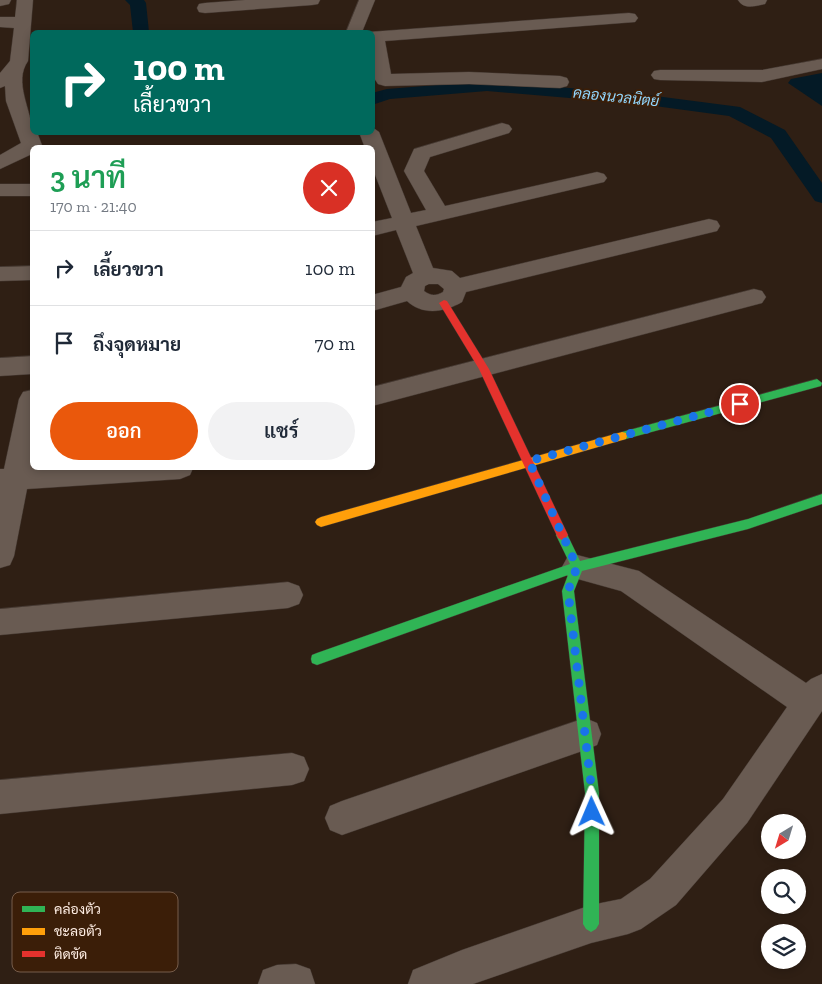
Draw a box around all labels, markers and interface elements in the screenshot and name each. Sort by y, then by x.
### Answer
text: 100 m [133,47,225,89]
icon: right [50,50,115,115]
water label: คลองนวลนิตย์ [572,83,662,111]
text: เลี้ยวขวา [133,91,211,118]
text: 3 นาที [50,160,126,196]
button: close [303,162,355,214]
text: 170 m · 21:40 [50,197,137,216]
icon: right [50,254,78,282]
text: 100 m [305,257,355,280]
text: เลี้ยวขวา [93,258,164,281]
icon: arrive [50,329,78,357]
text: 70 m [314,332,355,355]
text: ถึงจุดหมาย [93,333,181,356]
pin [719,383,761,425]
icon: arrive [726,390,754,418]
button: ออก [50,402,198,460]
button: แชร์ [208,402,355,460]
position arrow [565,785,617,837]
north arrow [761,814,806,859]
map controls [761,814,806,969]
button: search [761,869,806,914]
legend [12,892,178,972]
text: คล่องตัว [54,901,101,918]
text: ชะลอตัว [54,923,102,940]
button: layers [761,924,806,969]
text: ติดขัด [54,946,87,963]

